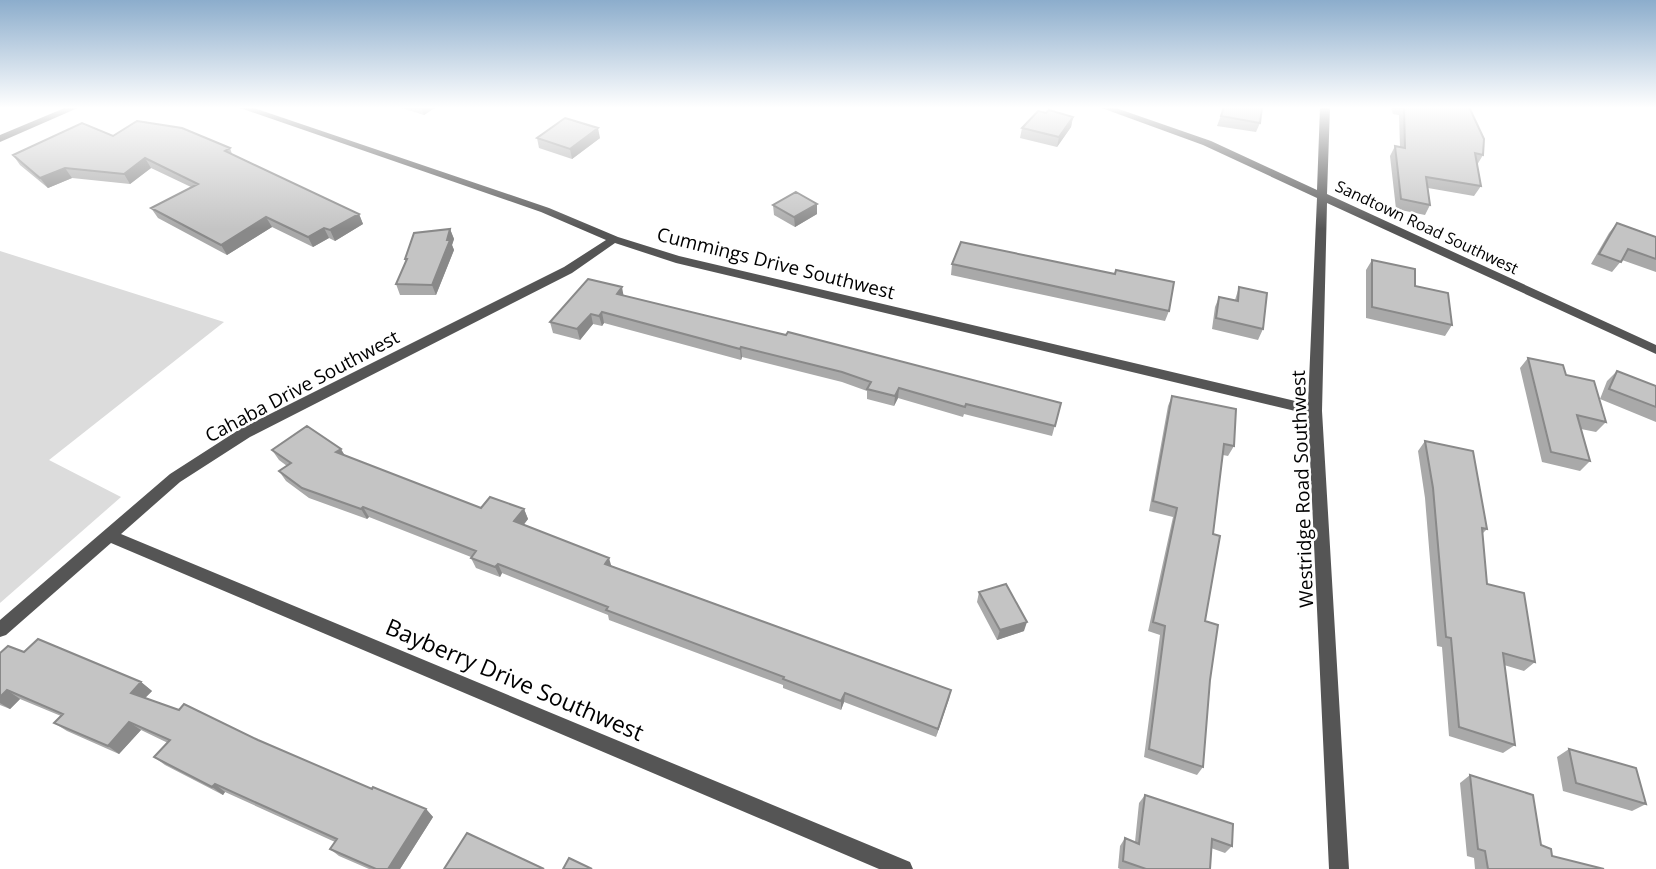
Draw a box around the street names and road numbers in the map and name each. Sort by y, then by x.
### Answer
street label: Sandtown Road Southwest [1332,175,1522,279]
street label: Cummings Drive Southwest [654,221,898,305]
street label: Cahaba Drive Southwest [200,324,404,448]
street label: Westridge Road Southwest [1285,370,1319,608]
street label: Bayberry Drive Southwest [381,610,649,748]

